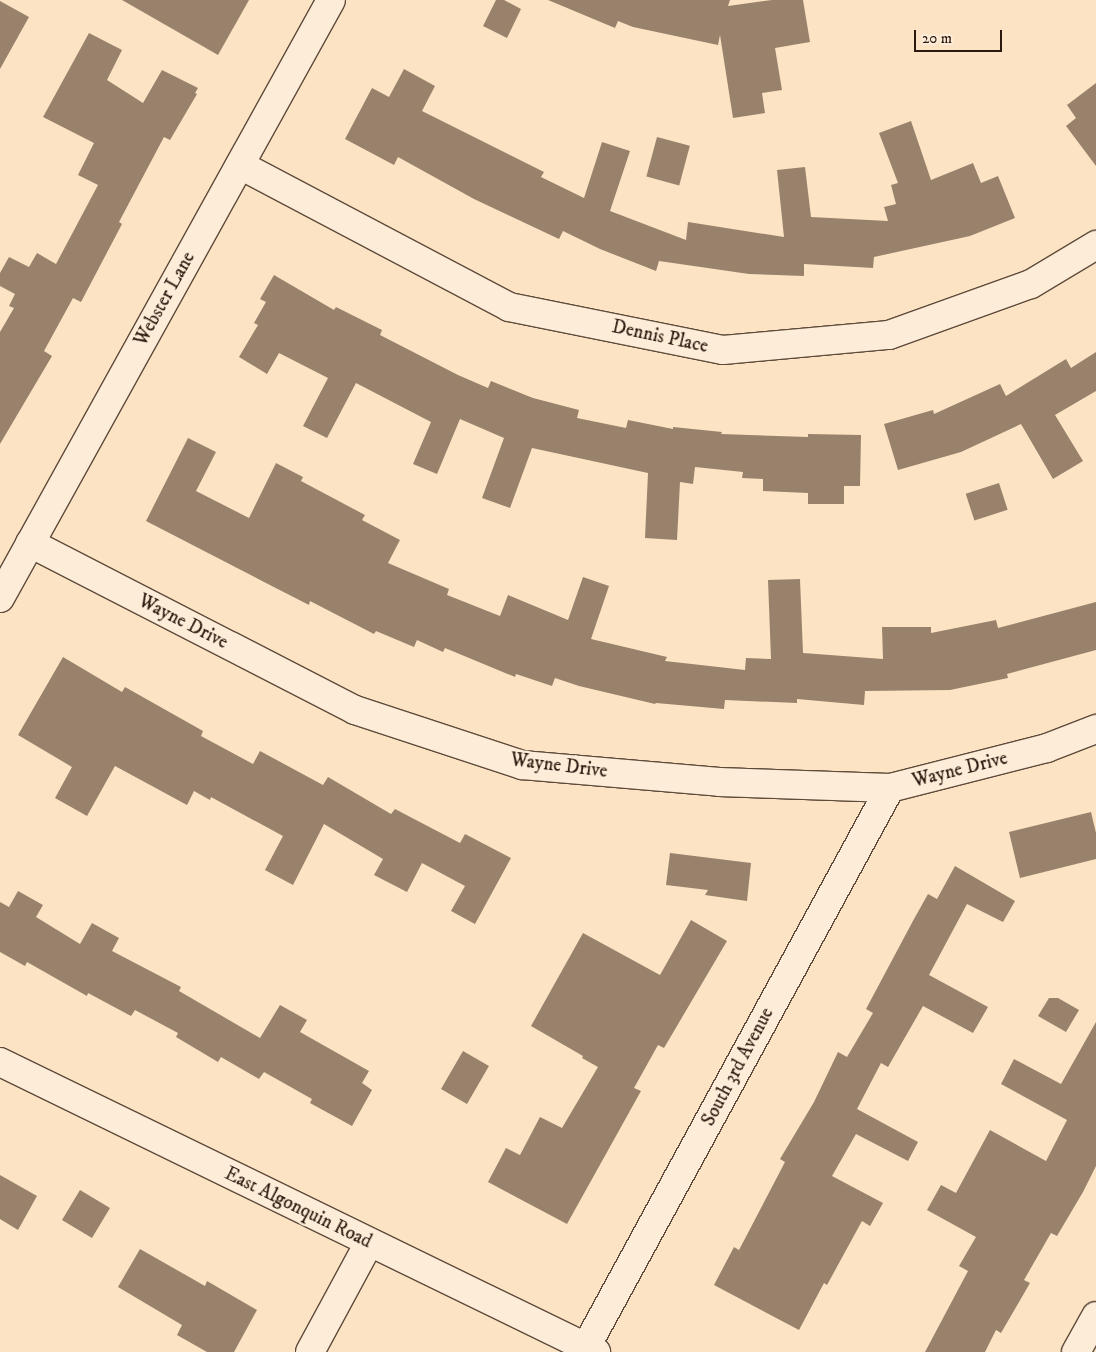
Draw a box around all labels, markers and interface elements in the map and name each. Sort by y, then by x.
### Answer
scale bar [916,20,1004,52]
text: 20 m [922,29,952,48]
street label: Webster Lane [130,248,200,350]
street label: Dennis Place [610,316,710,358]
street label: Wayne Drive [134,590,232,654]
street label: Wayne Drive [910,747,1010,793]
street label: Wayne Drive [509,749,609,783]
street label: South 3rd Avenue [697,1004,779,1130]
street label: East Algonquin Road [221,1162,375,1254]

